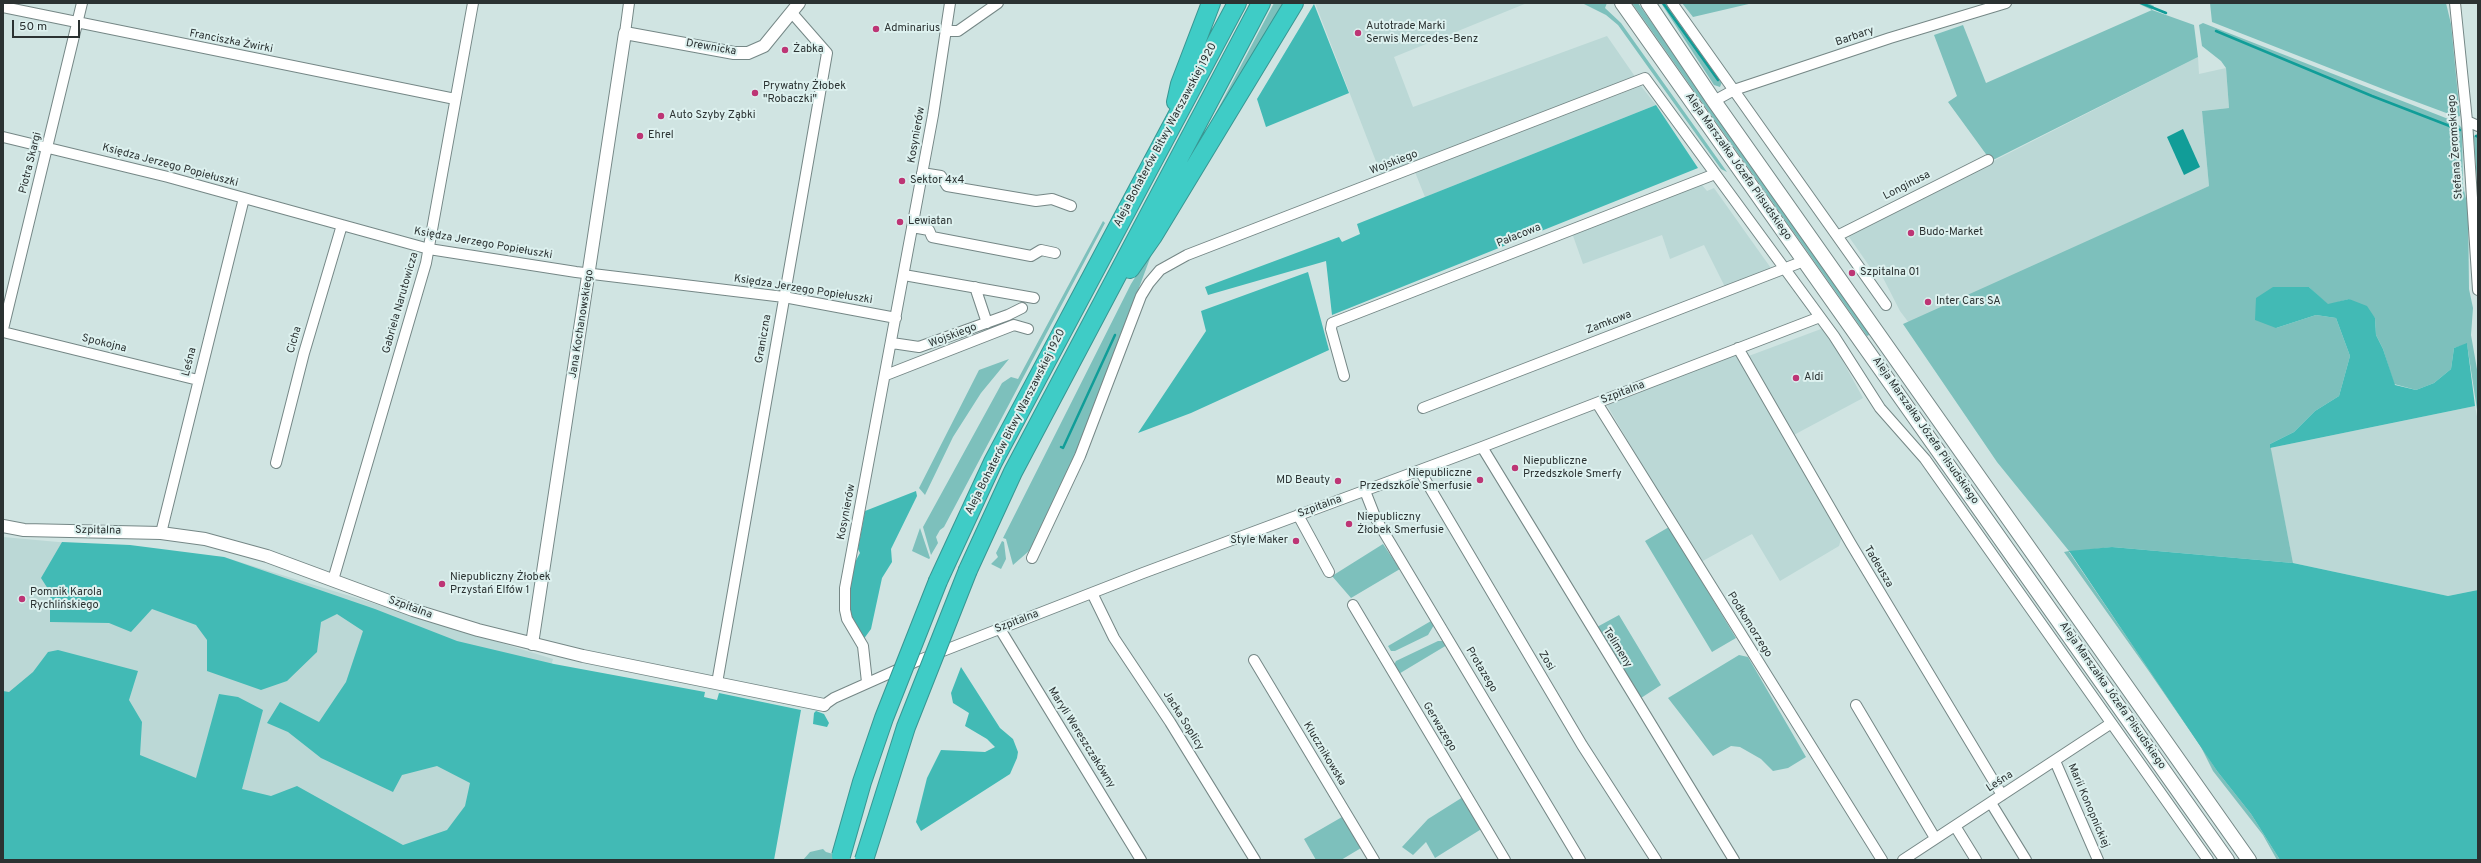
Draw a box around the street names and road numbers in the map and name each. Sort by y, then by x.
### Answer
street label: Barbary [1834,24,1876,50]
street label: Franciszka Żwirki [188,27,274,57]
street label: Drewnicka [685,37,737,59]
street label: Aleja Bohaterów Bitwy Warszawskiej 1920 [1112,41,1220,229]
street label: Aleja Marszałka Józefa Piłsudskiego [1682,91,1794,243]
street label: Stefana Żeromskiego [2446,94,2466,200]
street label: Kosynierów [906,106,928,164]
street label: Piotra Skargi [17,131,45,195]
street label: Księdza Jerzego Popiełuszki [101,141,239,191]
street label: Wojskiego [1368,148,1420,178]
street label: Longinusa [1881,169,1933,203]
street label: Pałacowa [1495,221,1543,251]
street label: Księdza Jerzego Popiełuszki [413,225,553,263]
street label: Gabriela Narutowicza [380,251,422,355]
street label: Jana Kochanowskiego [567,269,597,379]
street label: Księdza Jerzego Popiełuszki [733,273,873,307]
street label: Zamkowa [1584,308,1634,338]
street label: Graniczna [753,313,775,365]
street label: Wojskiego [927,321,979,351]
street label: Cicha [285,325,305,355]
street label: Aleja Bohaterów Bitwy Warszawskiej 1920 [963,327,1069,517]
street label: Spokojna [80,332,128,356]
street label: Leśna [180,346,200,378]
street label: Aleja Marszałka Józefa Piłsudskiego [1869,355,1981,507]
street label: Szpitalna [1599,379,1647,407]
street label: Kosynierów [835,483,859,541]
street label: Szpitalna [1296,493,1344,521]
street label: Szpitalna [75,524,121,538]
street label: Tadeusza [1860,544,1896,590]
street label: Podkomorzego [1724,590,1774,660]
street label: Szpitalna [386,594,434,622]
street label: Szpitalna [993,608,1041,636]
street label: Aleja Marszałka Józefa Piłsudskiego [2056,620,2168,772]
street label: Telimeny [1600,626,1634,670]
street label: Protazego [1462,645,1500,695]
street label: Zosi [1535,649,1557,673]
street label: Maryli Wereszczakówny [1045,685,1117,791]
street label: Jacka Soplicy [1160,689,1206,753]
street label: Gerwazego [1419,700,1459,754]
street label: Klucznikowska [1300,720,1348,788]
street label: Marii Konopnickiej [2064,762,2112,850]
street label: Leśna [1984,768,2016,796]

